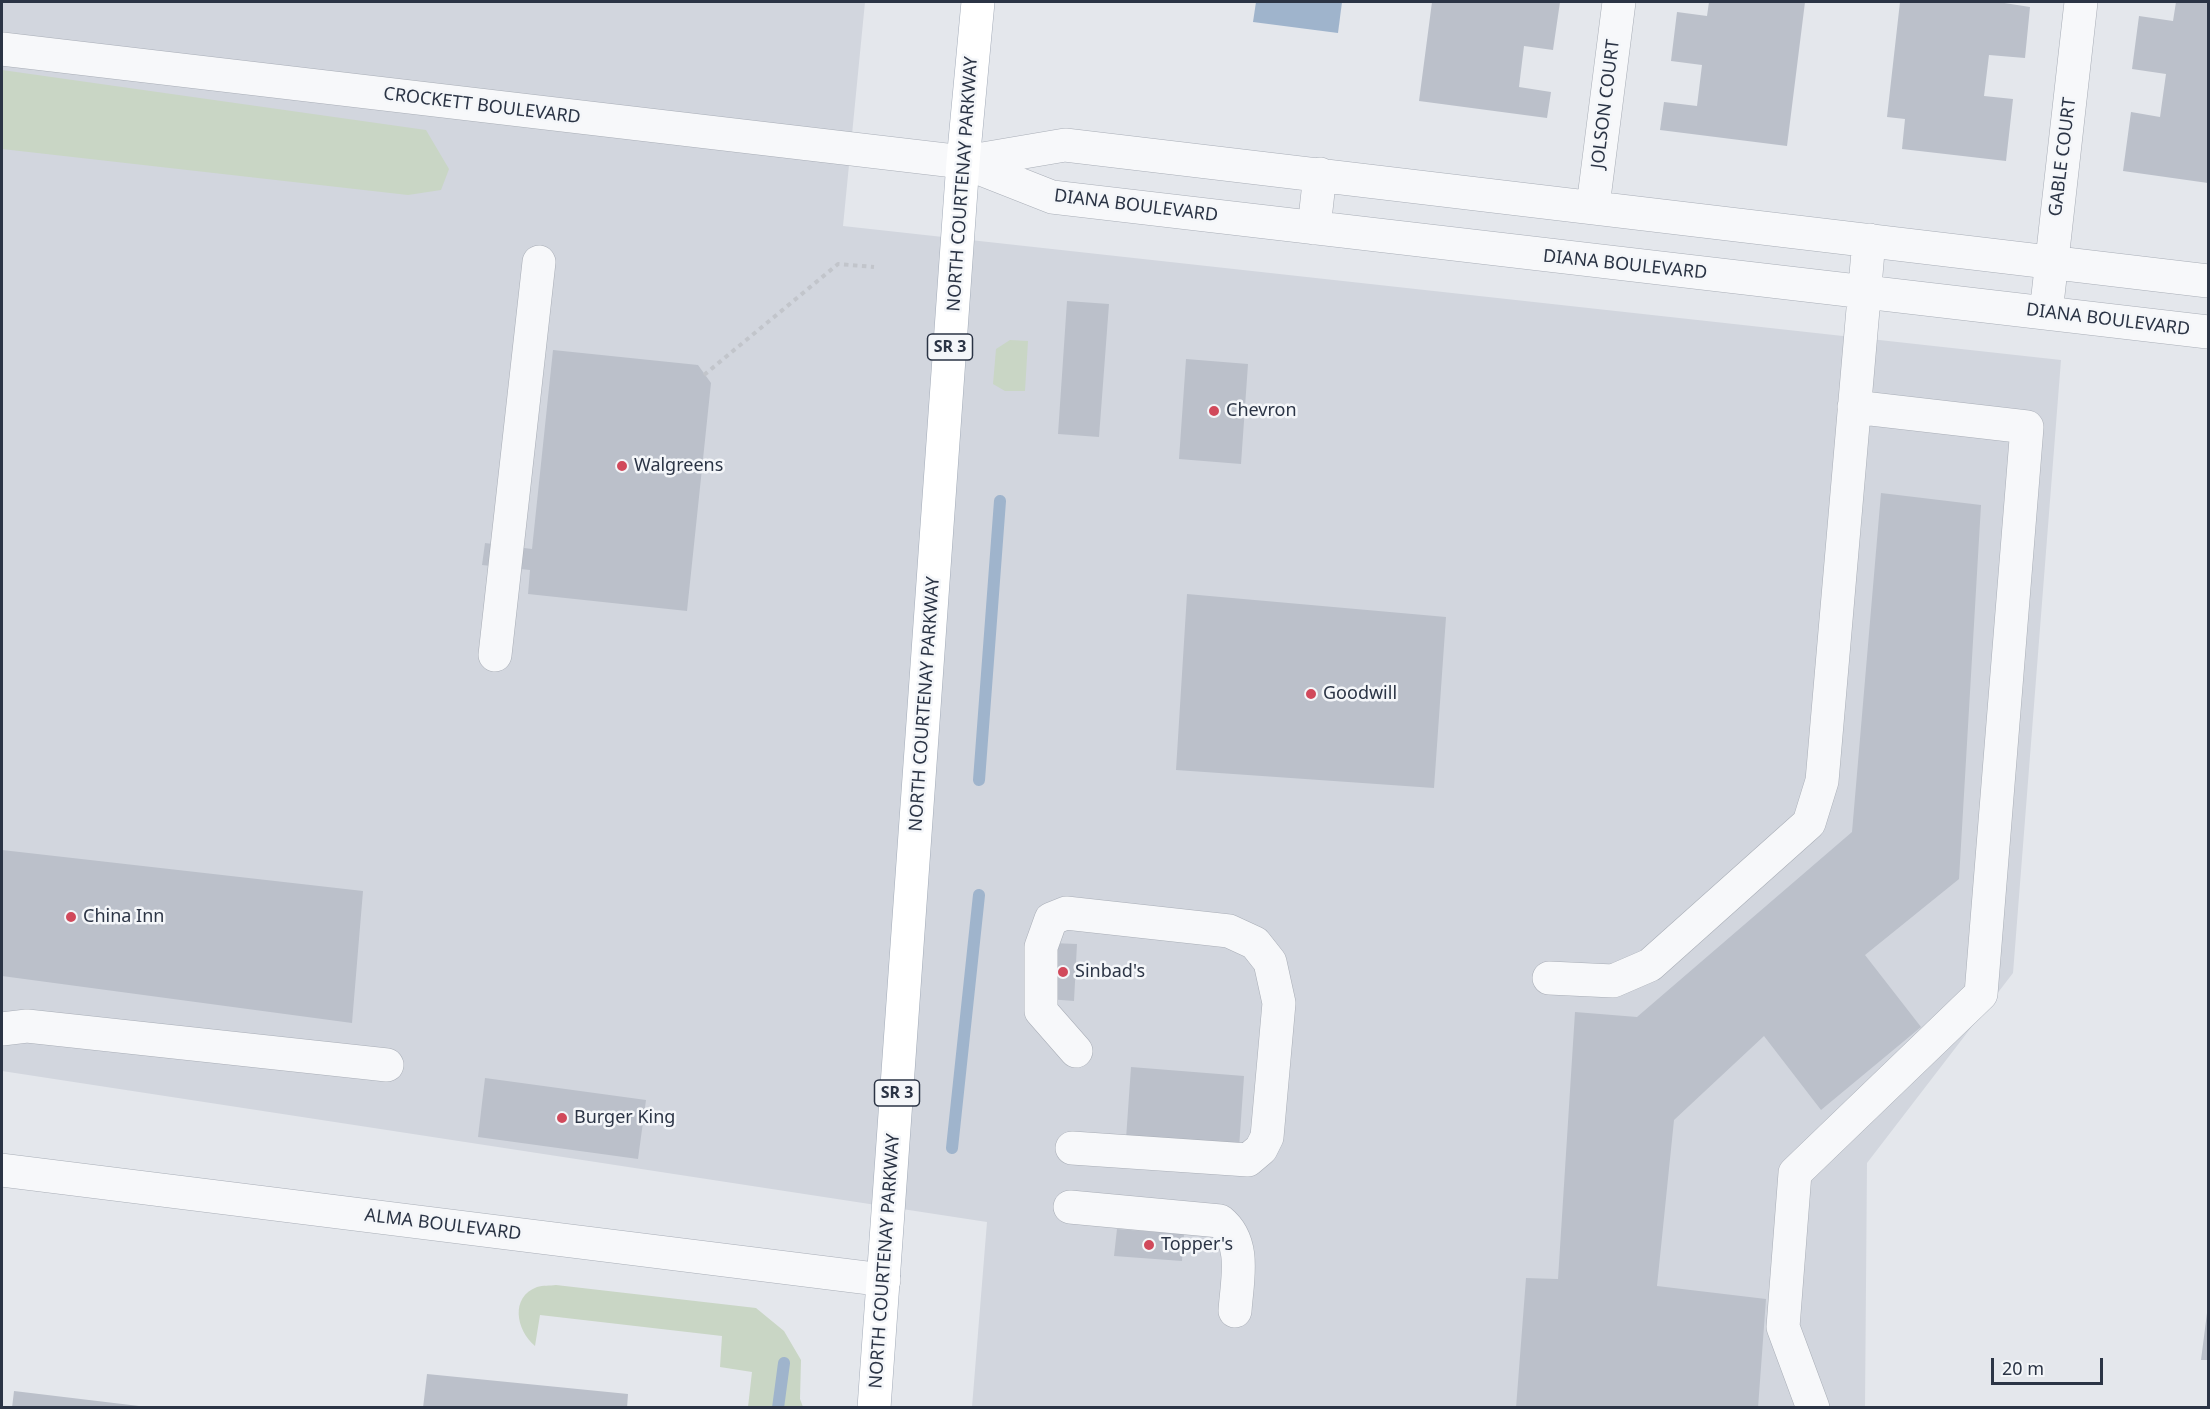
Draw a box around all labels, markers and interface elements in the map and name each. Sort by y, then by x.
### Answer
street label: JOLSON COURT [1587,38,1625,170]
street label: NORTH COURTENAY PARKWAY [943,56,983,312]
street label: CROCKETT BOULEVARD [382,83,582,129]
street label: GABLE COURT [2045,96,2081,218]
street label: DIANA BOULEVARD [1053,185,1219,227]
street label: DIANA BOULEVARD [1542,246,1708,284]
street label: DIANA BOULEVARD [2025,299,2191,341]
road number: SR 3 [928,334,972,360]
place label: Chevron [1226,400,1297,422]
marker: Chevron [1207,404,1221,418]
place label: Walgreens [634,455,723,477]
marker: Walgreens [615,459,629,473]
street label: NORTH COURTENAY PARKWAY [905,576,945,832]
place label: Goodwill [1323,683,1397,705]
marker: Goodwill [1304,687,1318,701]
place label: China Inn [83,906,164,928]
marker: China Inn [64,910,78,924]
place label: Sinbad's [1075,961,1145,983]
marker: Sinbad's [1056,965,1070,979]
road number: SR 3 [874,1080,920,1106]
place label: Burger King [574,1107,675,1129]
marker: Burger King [555,1111,569,1125]
street label: NORTH COURTENAY PARKWAY [865,1133,905,1389]
street label: ALMA BOULEVARD [363,1205,523,1245]
place label: Topper's [1161,1234,1233,1256]
marker: Topper's [1142,1238,1156,1252]
scale bar [1994,1346,2106,1384]
text: 20 m [2002,1356,2044,1380]

